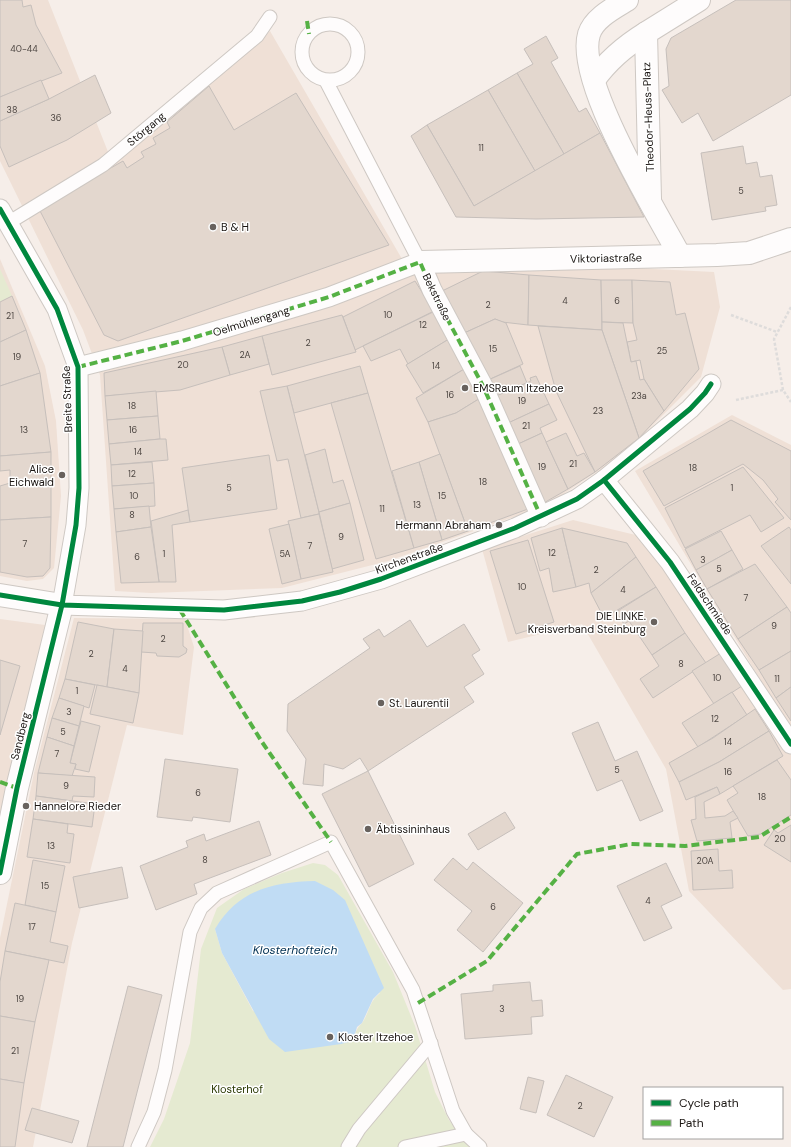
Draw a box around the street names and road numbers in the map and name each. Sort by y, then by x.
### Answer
street label: Theodor-Heuss-Platz [639,62,657,172]
street label: Störgang [124,109,168,149]
street label: Viktoriastraße [570,250,642,266]
street label: Bekstraße [420,271,454,323]
street label: Oelmühlengang [211,303,291,339]
street label: Breite Straße [59,365,75,433]
street label: Kirchenstraße [373,539,445,577]
street label: Feldschmiede [684,571,736,637]
street label: Sandberg [7,711,33,761]

